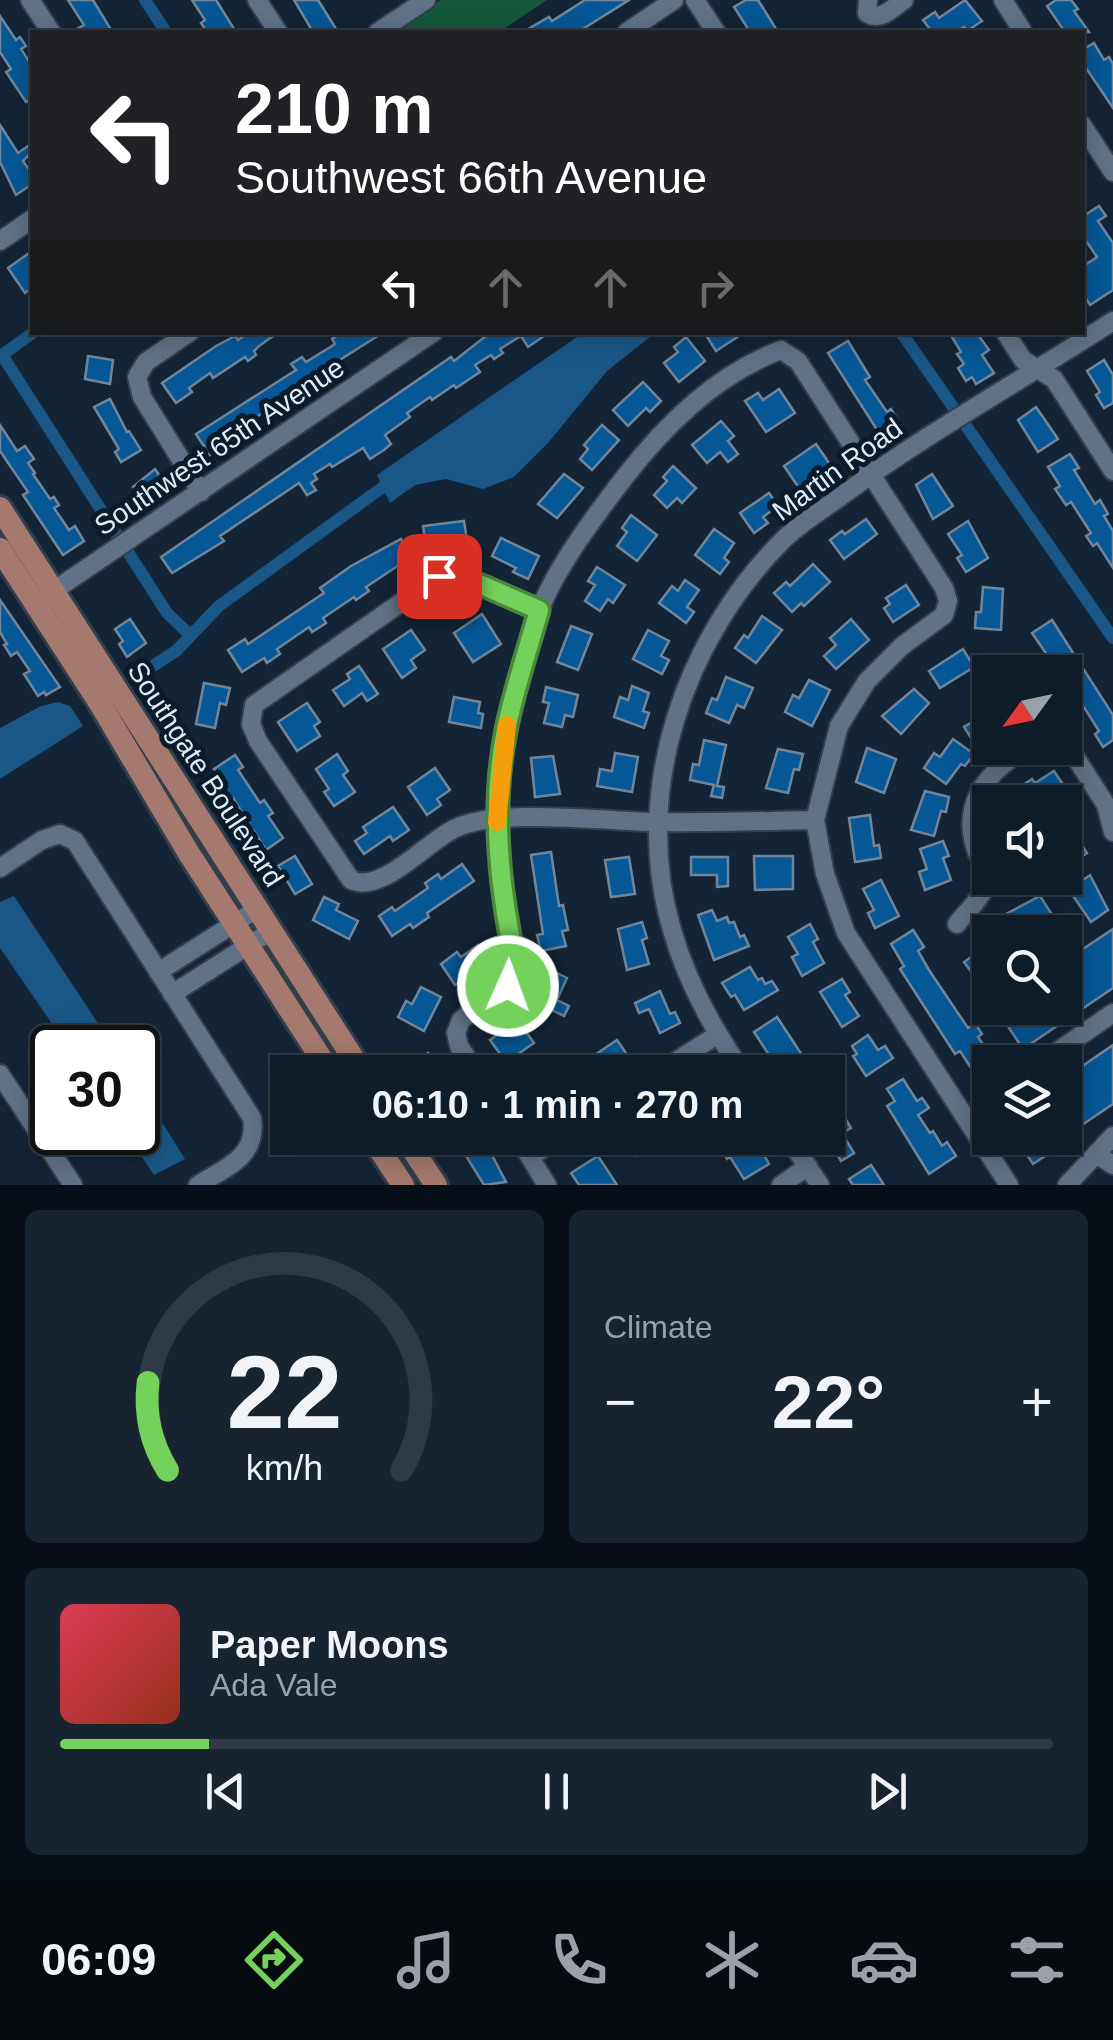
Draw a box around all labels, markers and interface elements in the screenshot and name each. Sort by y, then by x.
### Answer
icon: left [70,70,200,200]
text: 210 m [235,70,433,148]
text: Southwest 66th Avenue [235,152,707,203]
icon: left [373,260,428,315]
icon: ahead [478,260,533,315]
icon: ahead [583,260,638,315]
icon: right [688,260,743,315]
street label: Southwest 65th Avenue [89,351,350,541]
street label: Martin Road [766,412,908,527]
pin [397,534,482,619]
icon: arrive [412,549,467,604]
north arrow [972,655,1082,765]
map controls [972,655,1082,1155]
street label: Southgate Boulevard [121,656,290,892]
button: sound [972,785,1082,895]
button: search [972,915,1082,1025]
position arrow [456,934,560,1038]
speed limit sign: 30 [30,1025,160,1155]
button: layers [972,1045,1082,1155]
text: 06:10 · 1 min · 270 m [372,1084,743,1126]
text: Climate [604,1309,712,1345]
text: 22 [227,1334,342,1450]
text: 22° [772,1360,885,1444]
text: − [604,1371,636,1433]
text: + [1021,1371,1053,1433]
text: km/h [246,1448,323,1488]
text: Paper Moons [210,1624,449,1666]
text: Ada Vale [210,1667,338,1703]
icon: previous [198,1764,253,1819]
icon: pause [529,1764,584,1819]
icon: next [860,1764,915,1819]
icon: directions [239,1925,309,1995]
icon: music [391,1925,461,1995]
icon: phone [544,1925,614,1995]
icon: climate [697,1925,767,1995]
icon: car [849,1925,919,1995]
icon: filters [1002,1925,1072,1995]
text: 06:09 [41,1934,156,1985]

